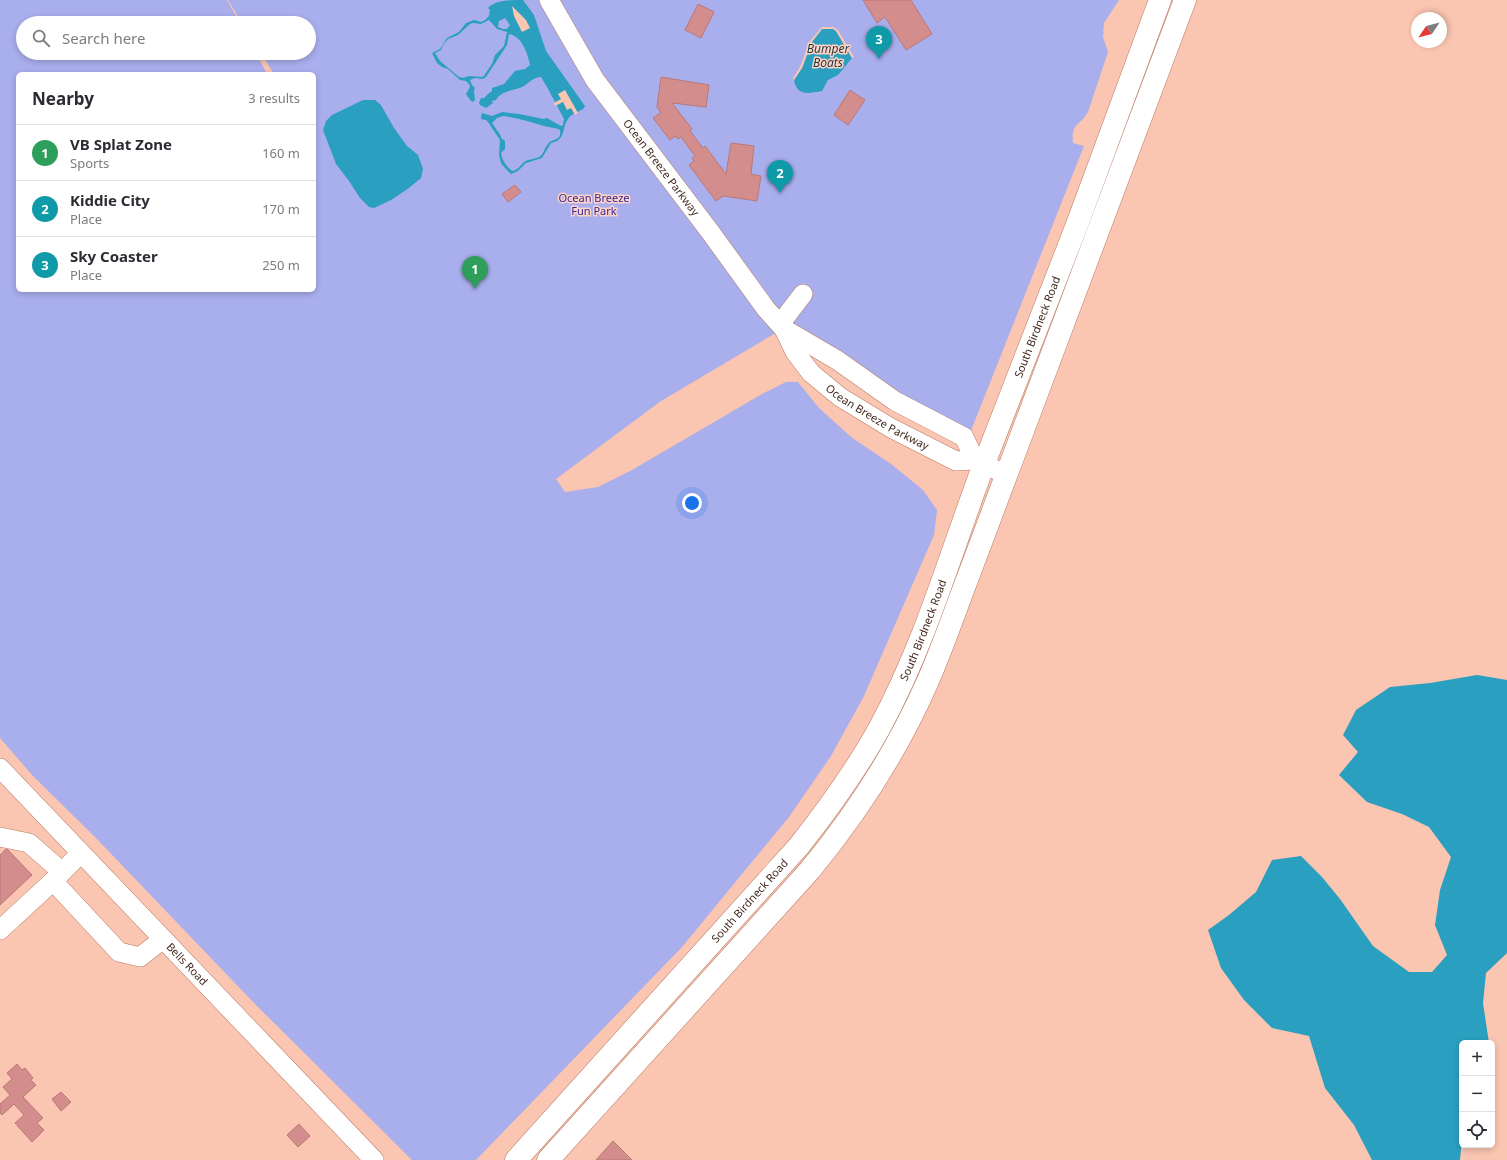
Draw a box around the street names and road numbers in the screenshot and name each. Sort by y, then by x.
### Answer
street label: Ocean Breeze Parkway [620,116,703,219]
street label: South Birdneck Road [1010,274,1063,380]
street label: Ocean Breeze Parkway [823,380,932,453]
street label: South Birdneck Road [896,577,949,683]
street label: South Birdneck Road [708,855,791,945]
street label: Bells Road [163,939,211,988]

